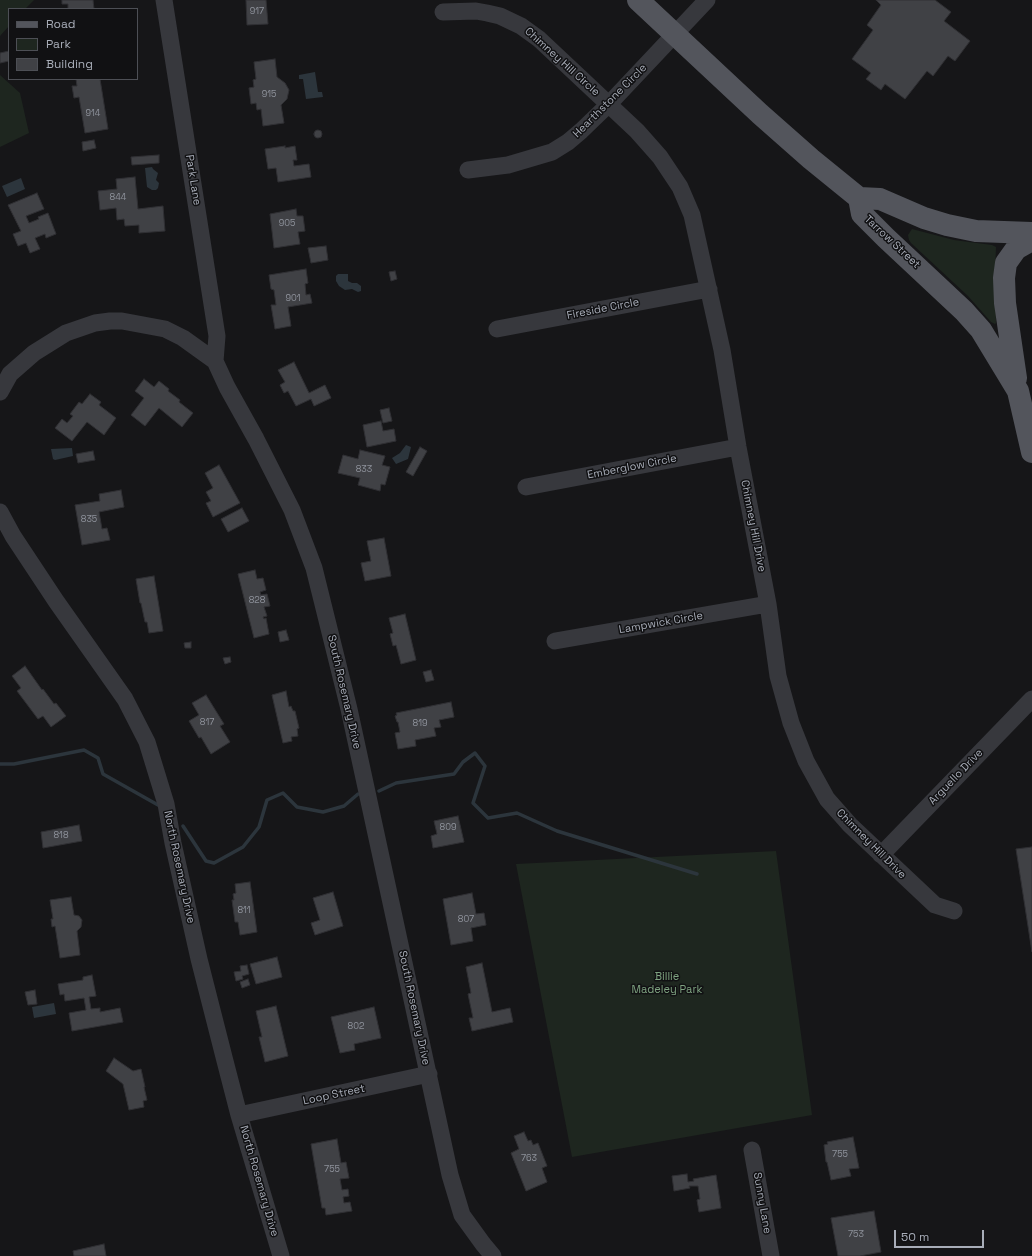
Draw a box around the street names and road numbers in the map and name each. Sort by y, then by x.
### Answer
street label: Chimney Hill Circle [522,25,602,99]
street label: Hearthstone Circle [570,61,650,141]
street label: Park Lane [182,154,204,206]
street label: Tarrow Street [861,213,923,271]
street label: Fireside Circle [566,296,640,322]
street label: Emberglow Circle [586,452,678,482]
street label: Chimney Hill Drive [738,479,768,573]
street label: Lampwick Circle [618,609,704,637]
street label: South Rosemary Drive [324,634,364,750]
street label: Arguello Drive [926,746,986,808]
street label: Chimney Hill Drive [833,806,909,882]
street label: North Rosemary Drive [161,809,197,925]
street label: South Rosemary Drive [395,950,433,1066]
street label: Loop Street [302,1082,366,1108]
street label: North Rosemary Drive [237,1124,281,1238]
street label: Sunny Lane [750,1171,774,1235]

